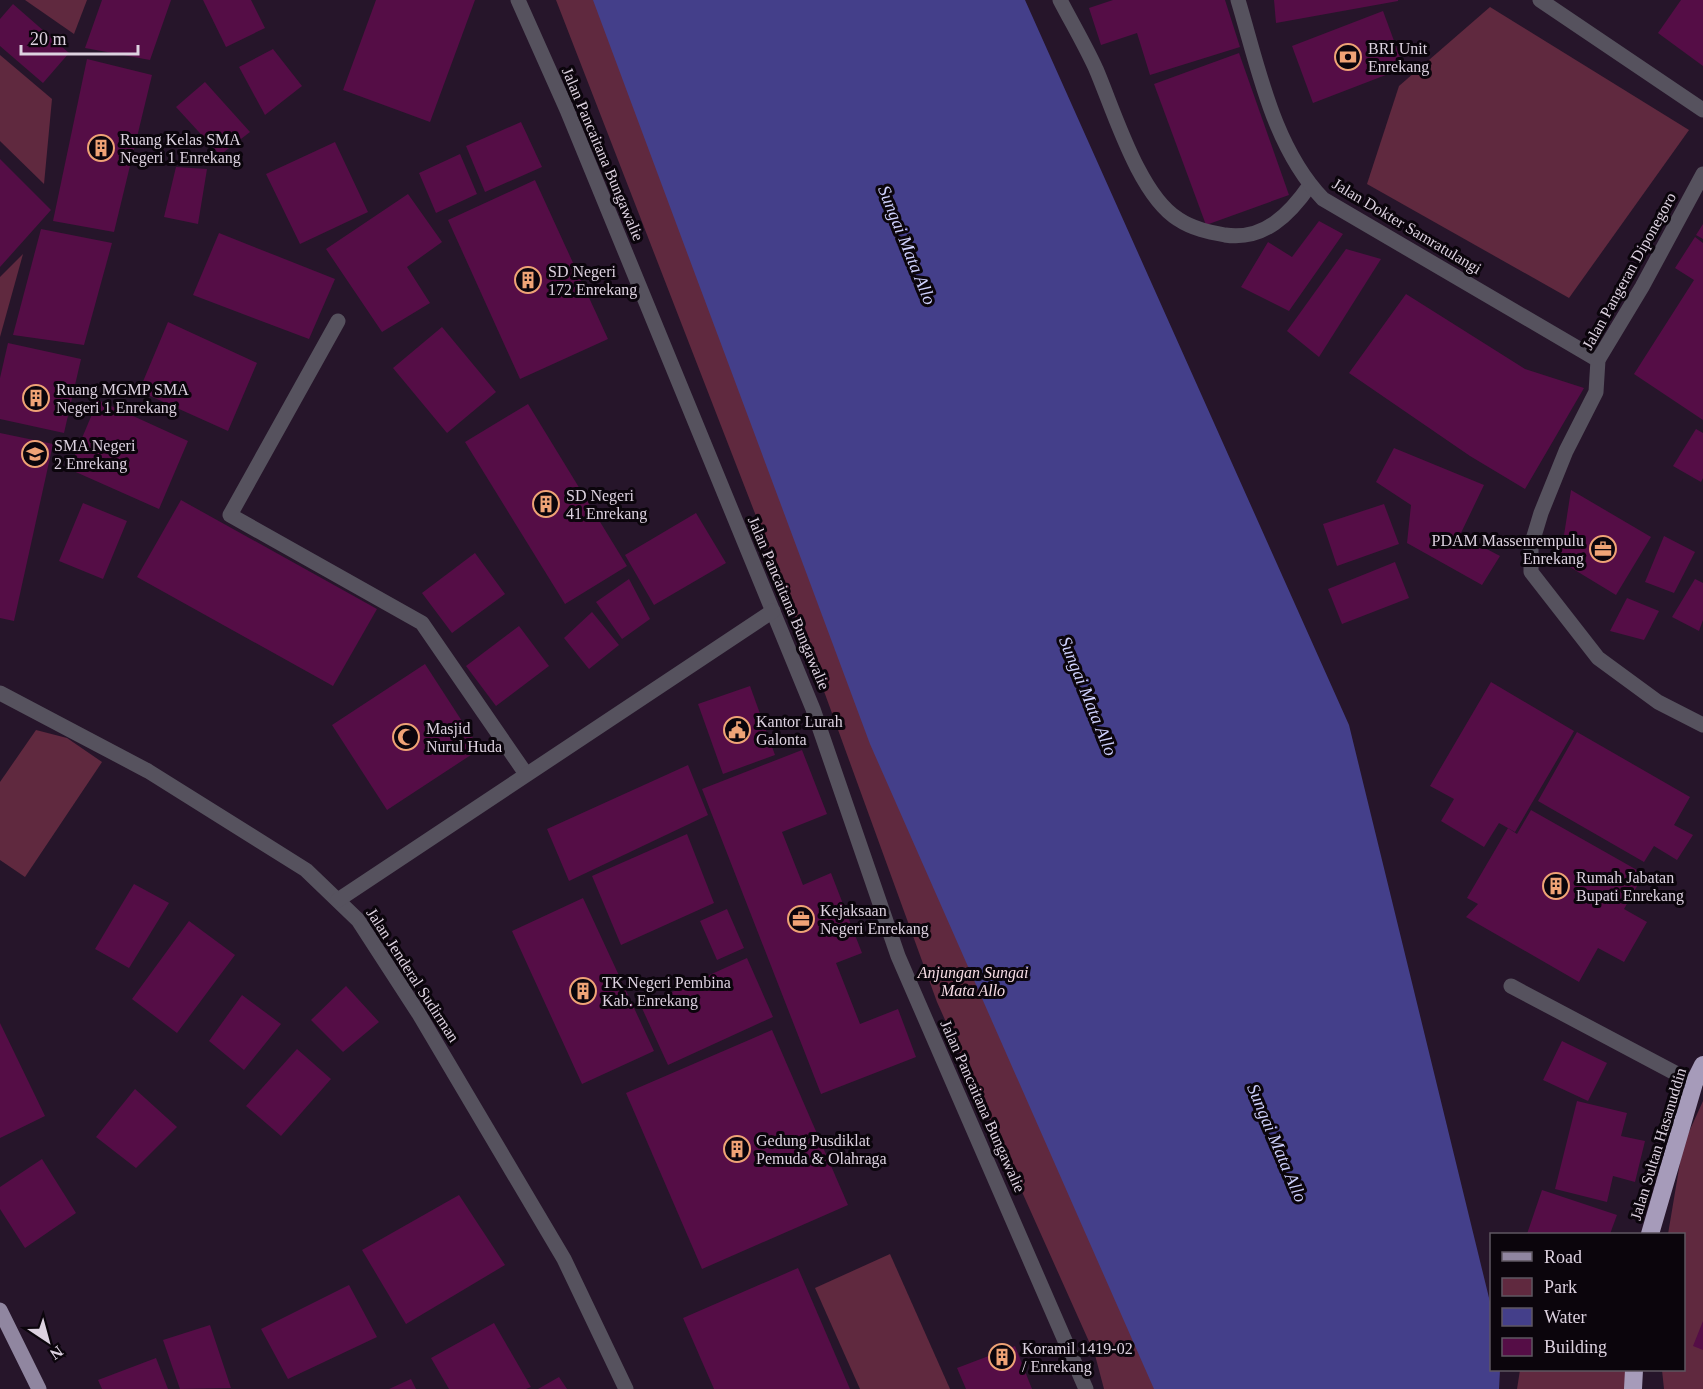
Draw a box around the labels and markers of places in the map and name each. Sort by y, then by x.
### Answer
place label: BRI Unit Enrekang [1368,40,1429,76]
bank icon: BRI Unit Enrekang [1333,42,1363,72]
place label: Ruang Kelas SMA Negeri 1 Enrekang [120,131,241,167]
building icon: Ruang Kelas SMA Negeri 1 Enrekang [86,133,116,163]
place label: SD Negeri 172 Enrekang [548,263,637,299]
building icon: SD Negeri 172 Enrekang [513,265,543,295]
place label: Ruang MGMP SMA Negeri 1 Enrekang [56,381,189,417]
building icon: Ruang MGMP SMA Negeri 1 Enrekang [21,383,51,413]
place label: SMA Negeri 2 Enrekang [54,437,136,473]
school or university icon: SMA Negeri 2 Enrekang [20,439,50,469]
place label: SD Negeri 41 Enrekang [566,487,647,523]
building icon: SD Negeri 41 Enrekang [531,489,561,519]
place label: PDAM Massenrempulu Enrekang [1432,532,1584,568]
office icon: PDAM Massenrempulu Enrekang [1588,534,1618,564]
place label: Kantor Lurah Galonta [756,713,843,748]
public building icon: Kantor Lurah Galonta [722,715,752,745]
place label: Masjid Nurul Huda [426,720,502,755]
mosque icon: Masjid Nurul Huda [391,722,421,752]
place label: Rumah Jabatan Bupati Enrekang [1576,869,1684,905]
building icon: Rumah Jabatan Bupati Enrekang [1541,871,1571,901]
place label: Kejaksaan Negeri Enrekang [820,902,929,938]
office icon: Kejaksaan Negeri Enrekang [786,904,816,934]
place label: TK Negeri Pembina Kab. Enrekang [602,974,731,1010]
building icon: TK Negeri Pembina Kab. Enrekang [568,976,598,1006]
place label: Gedung Pusdiklat Pemuda & Olahraga [756,1132,887,1168]
building icon: Gedung Pusdiklat Pemuda & Olahraga [722,1134,752,1164]
place label: Koramil 1419-02 / Enrekang [1022,1340,1133,1376]
building icon: Koramil 1419-02 / Enrekang [987,1342,1017,1372]

